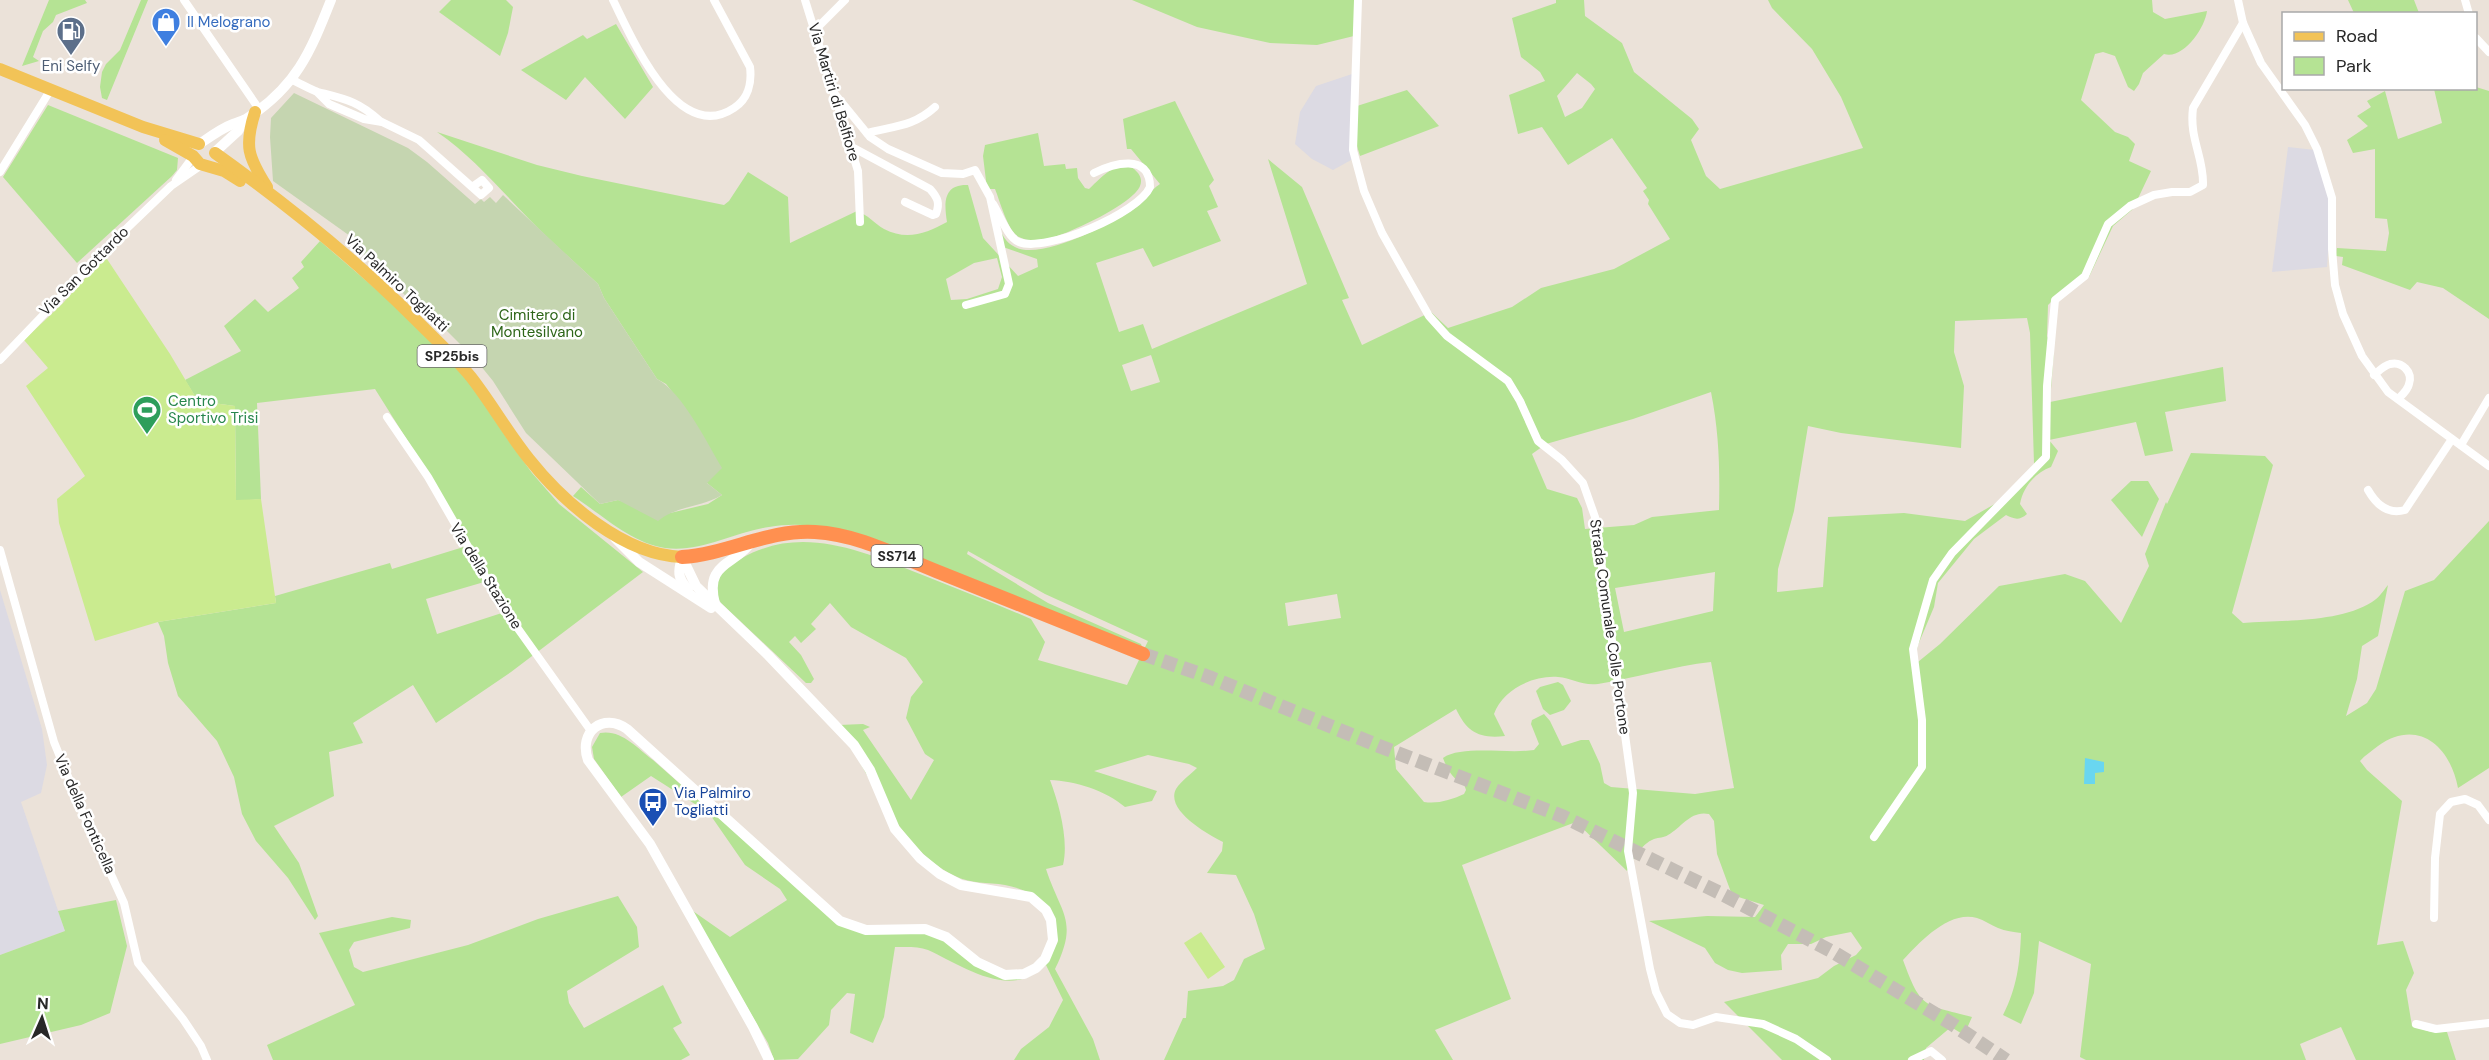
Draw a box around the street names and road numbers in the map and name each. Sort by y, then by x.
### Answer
street label: Via Martiri di Belfiore [803,20,865,164]
street label: Via San Gottardo [35,222,133,320]
street label: Via Palmiro Togliatti [341,230,453,336]
road number: SP25bis [418,345,486,367]
street label: Strada Comunale Colle Portone [1585,518,1635,736]
street label: Via della Stazione [445,519,527,633]
road number: SS714 [872,545,922,567]
street label: Via della Fonticella [50,751,120,877]

